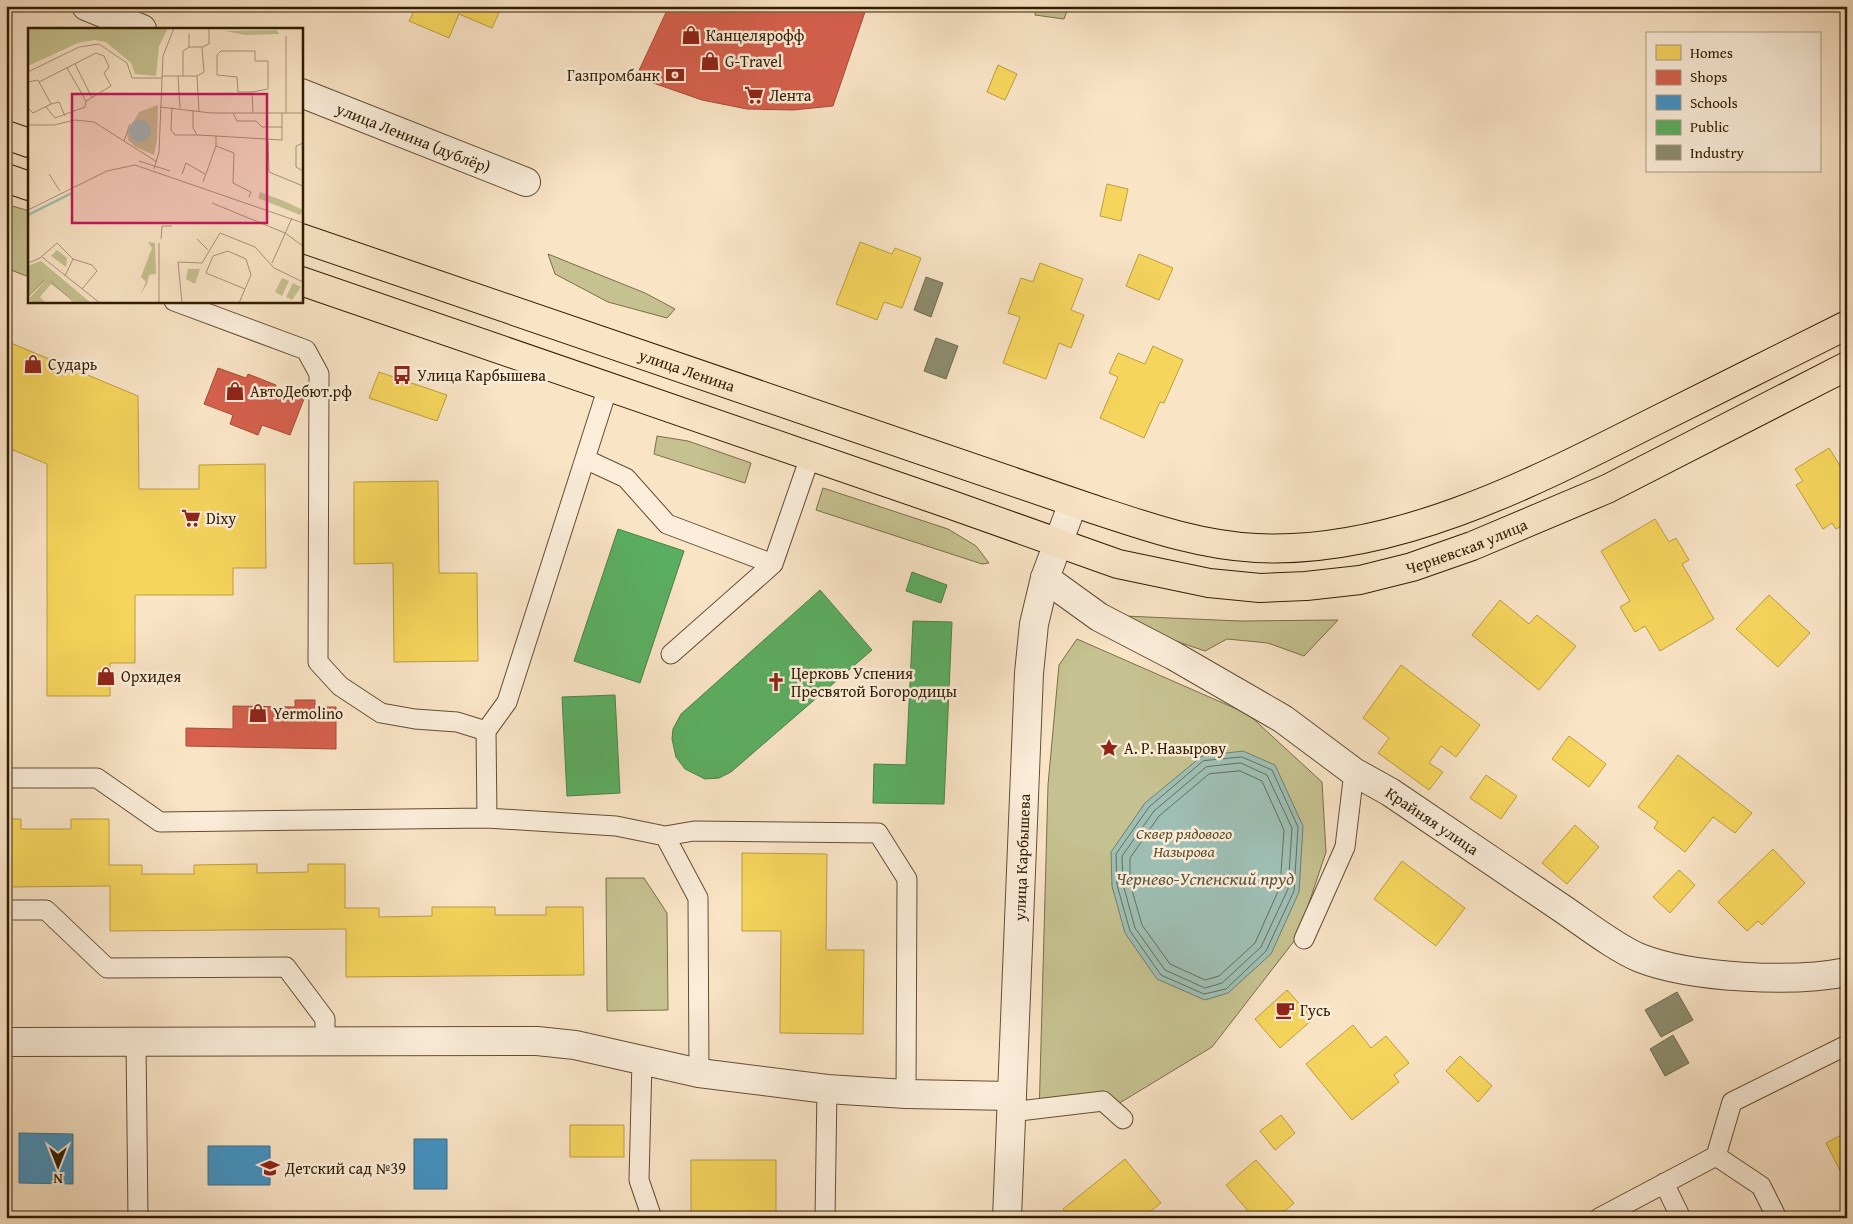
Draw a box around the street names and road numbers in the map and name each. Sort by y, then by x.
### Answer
street label: улица Ленина (дублёр) [332,96,494,179]
street label: улица Ленина [635,342,739,398]
street label: Черневская улица [1403,512,1531,580]
street label: Крайняя улица [1381,780,1484,861]
street label: улица Карбышева [1007,793,1036,922]

